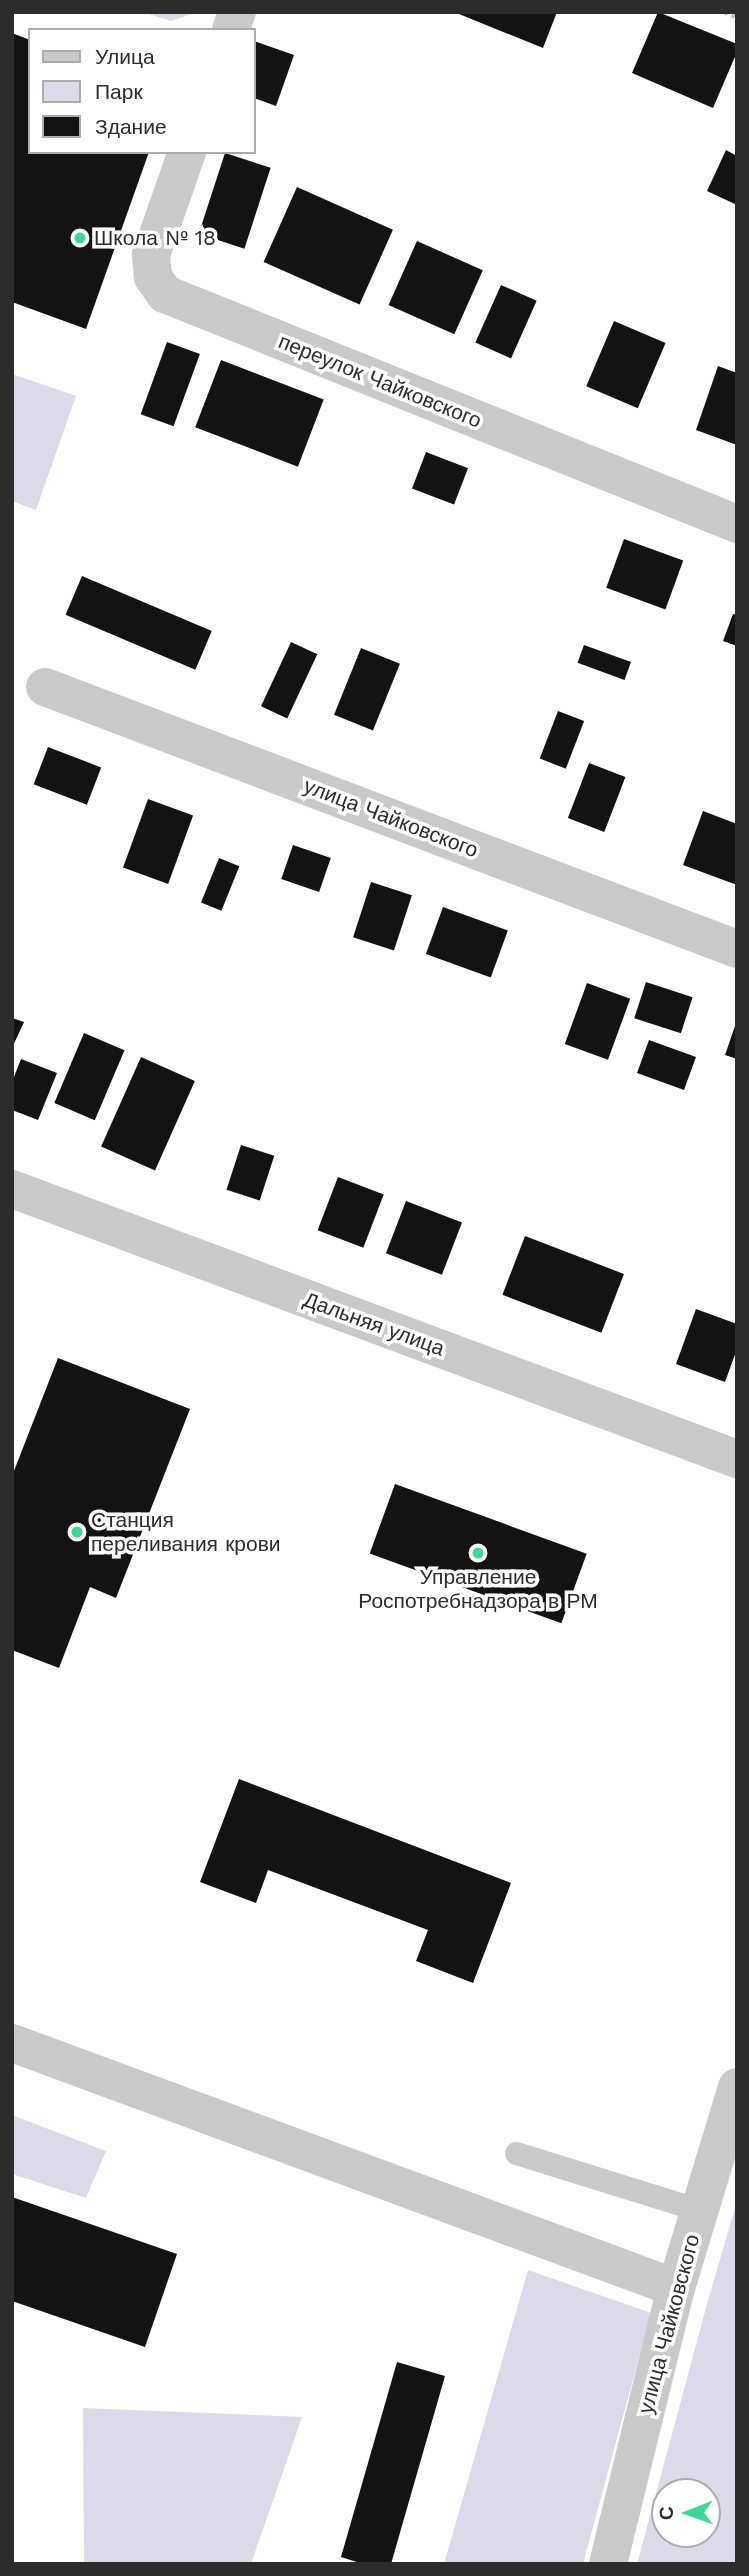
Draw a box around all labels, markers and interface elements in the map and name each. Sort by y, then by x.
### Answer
legend [28,28,256,154]
text: Улица [95,44,155,69]
text: Парк [95,79,143,104]
text: Здание [95,114,167,139]
place label: Школа № 18 [94,225,216,251]
marker: Школа № 18 [72,230,88,246]
street label: переулок Чайковского [275,329,485,433]
street label: улица Чайковского [300,773,482,863]
street label: Дальняя улица [300,1287,448,1361]
place label: Станция переливания крови [91,1507,281,1557]
marker: Станция переливания крови [69,1524,85,1540]
marker: Управление Роспотребнадзора в РМ [470,1545,486,1561]
place label: Управление Роспотребнадзора в РМ [358,1564,598,1614]
street label: улица Чайковского [633,2231,705,2417]
north arrow [651,2478,721,2548]
text: С [655,2506,678,2520]

